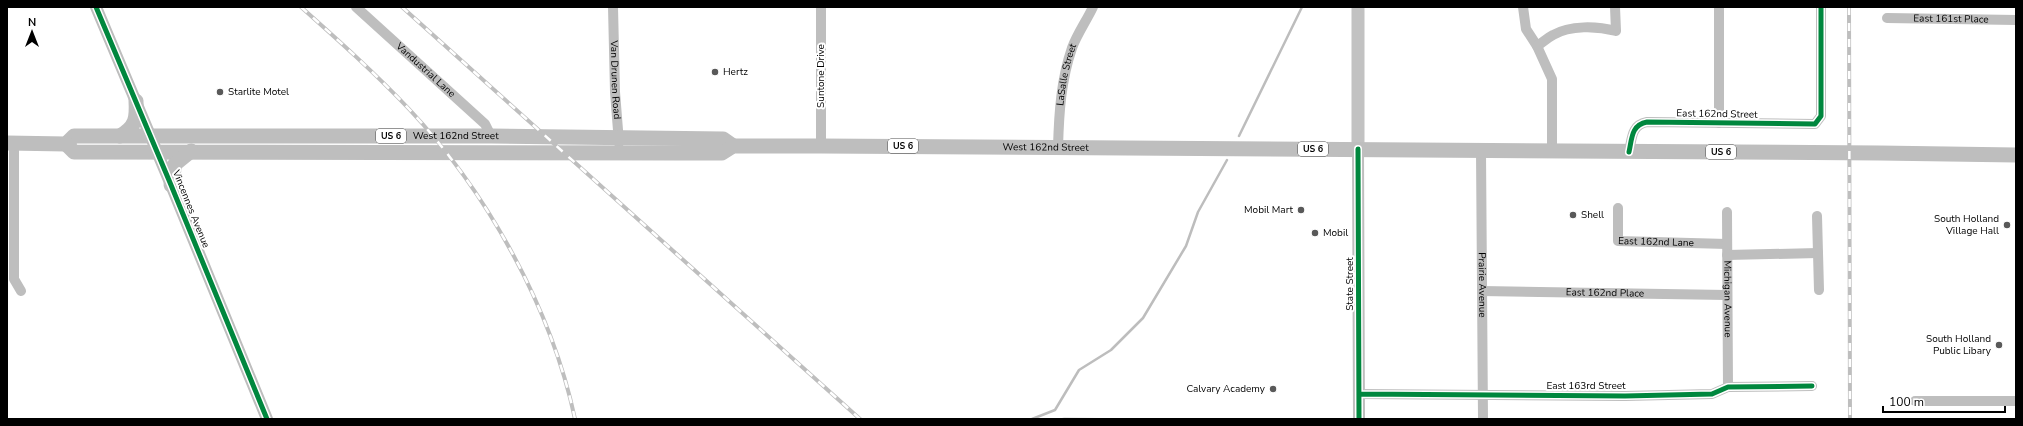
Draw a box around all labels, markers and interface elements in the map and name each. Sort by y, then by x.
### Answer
street label: East 161st Place [1913,11,1989,27]
north arrow [12,12,52,52]
text: N [28,15,36,30]
street label: Vandustrial Lane [392,39,458,101]
street label: Van Drunen Road [607,39,624,120]
street label: LaSalle Street [1053,41,1080,106]
street label: Suntone Drive [814,44,828,108]
place label: Hertz [723,65,748,79]
marker: Hertz [710,67,720,77]
place label: Starlite Motel [228,85,289,99]
marker: Starlite Motel [215,87,225,97]
street label: East 162nd Street [1676,106,1758,122]
road number: US 6 [376,129,406,143]
street label: West 162nd Street [413,129,499,143]
road number: US 6 [888,139,918,153]
street label: West 162nd Street [1003,140,1089,155]
road number: US 6 [1298,142,1328,156]
road number: US 6 [1706,145,1736,159]
street label: Vincennes Avenue [169,167,213,250]
place label: Mobil Mart [1244,203,1293,217]
marker: Mobil Mart [1296,205,1306,215]
place label: Shell [1581,208,1604,222]
marker: Shell [1568,210,1578,220]
place label: South Holland Village Hall [1934,212,1999,238]
marker: South Holland Village Hall [2002,220,2012,230]
place label: Mobil [1323,226,1348,240]
marker: Mobil [1310,228,1320,238]
street label: East 162nd Lane [1618,234,1694,250]
street label: Prairie Avenue [1475,252,1489,318]
street label: State Street [1343,257,1357,311]
street label: Michigan Avenue [1720,260,1735,338]
street label: East 162nd Place [1566,285,1644,301]
place label: South Holland Public Libary [1926,332,1992,358]
marker: South Holland Public Libary [1994,340,2004,350]
street label: East 163rd Street [1546,379,1626,393]
place label: Calvary Academy [1186,382,1266,396]
marker: Calvary Academy [1268,384,1278,394]
scale bar [1883,388,2005,414]
text: 100 m [1889,394,1924,410]

